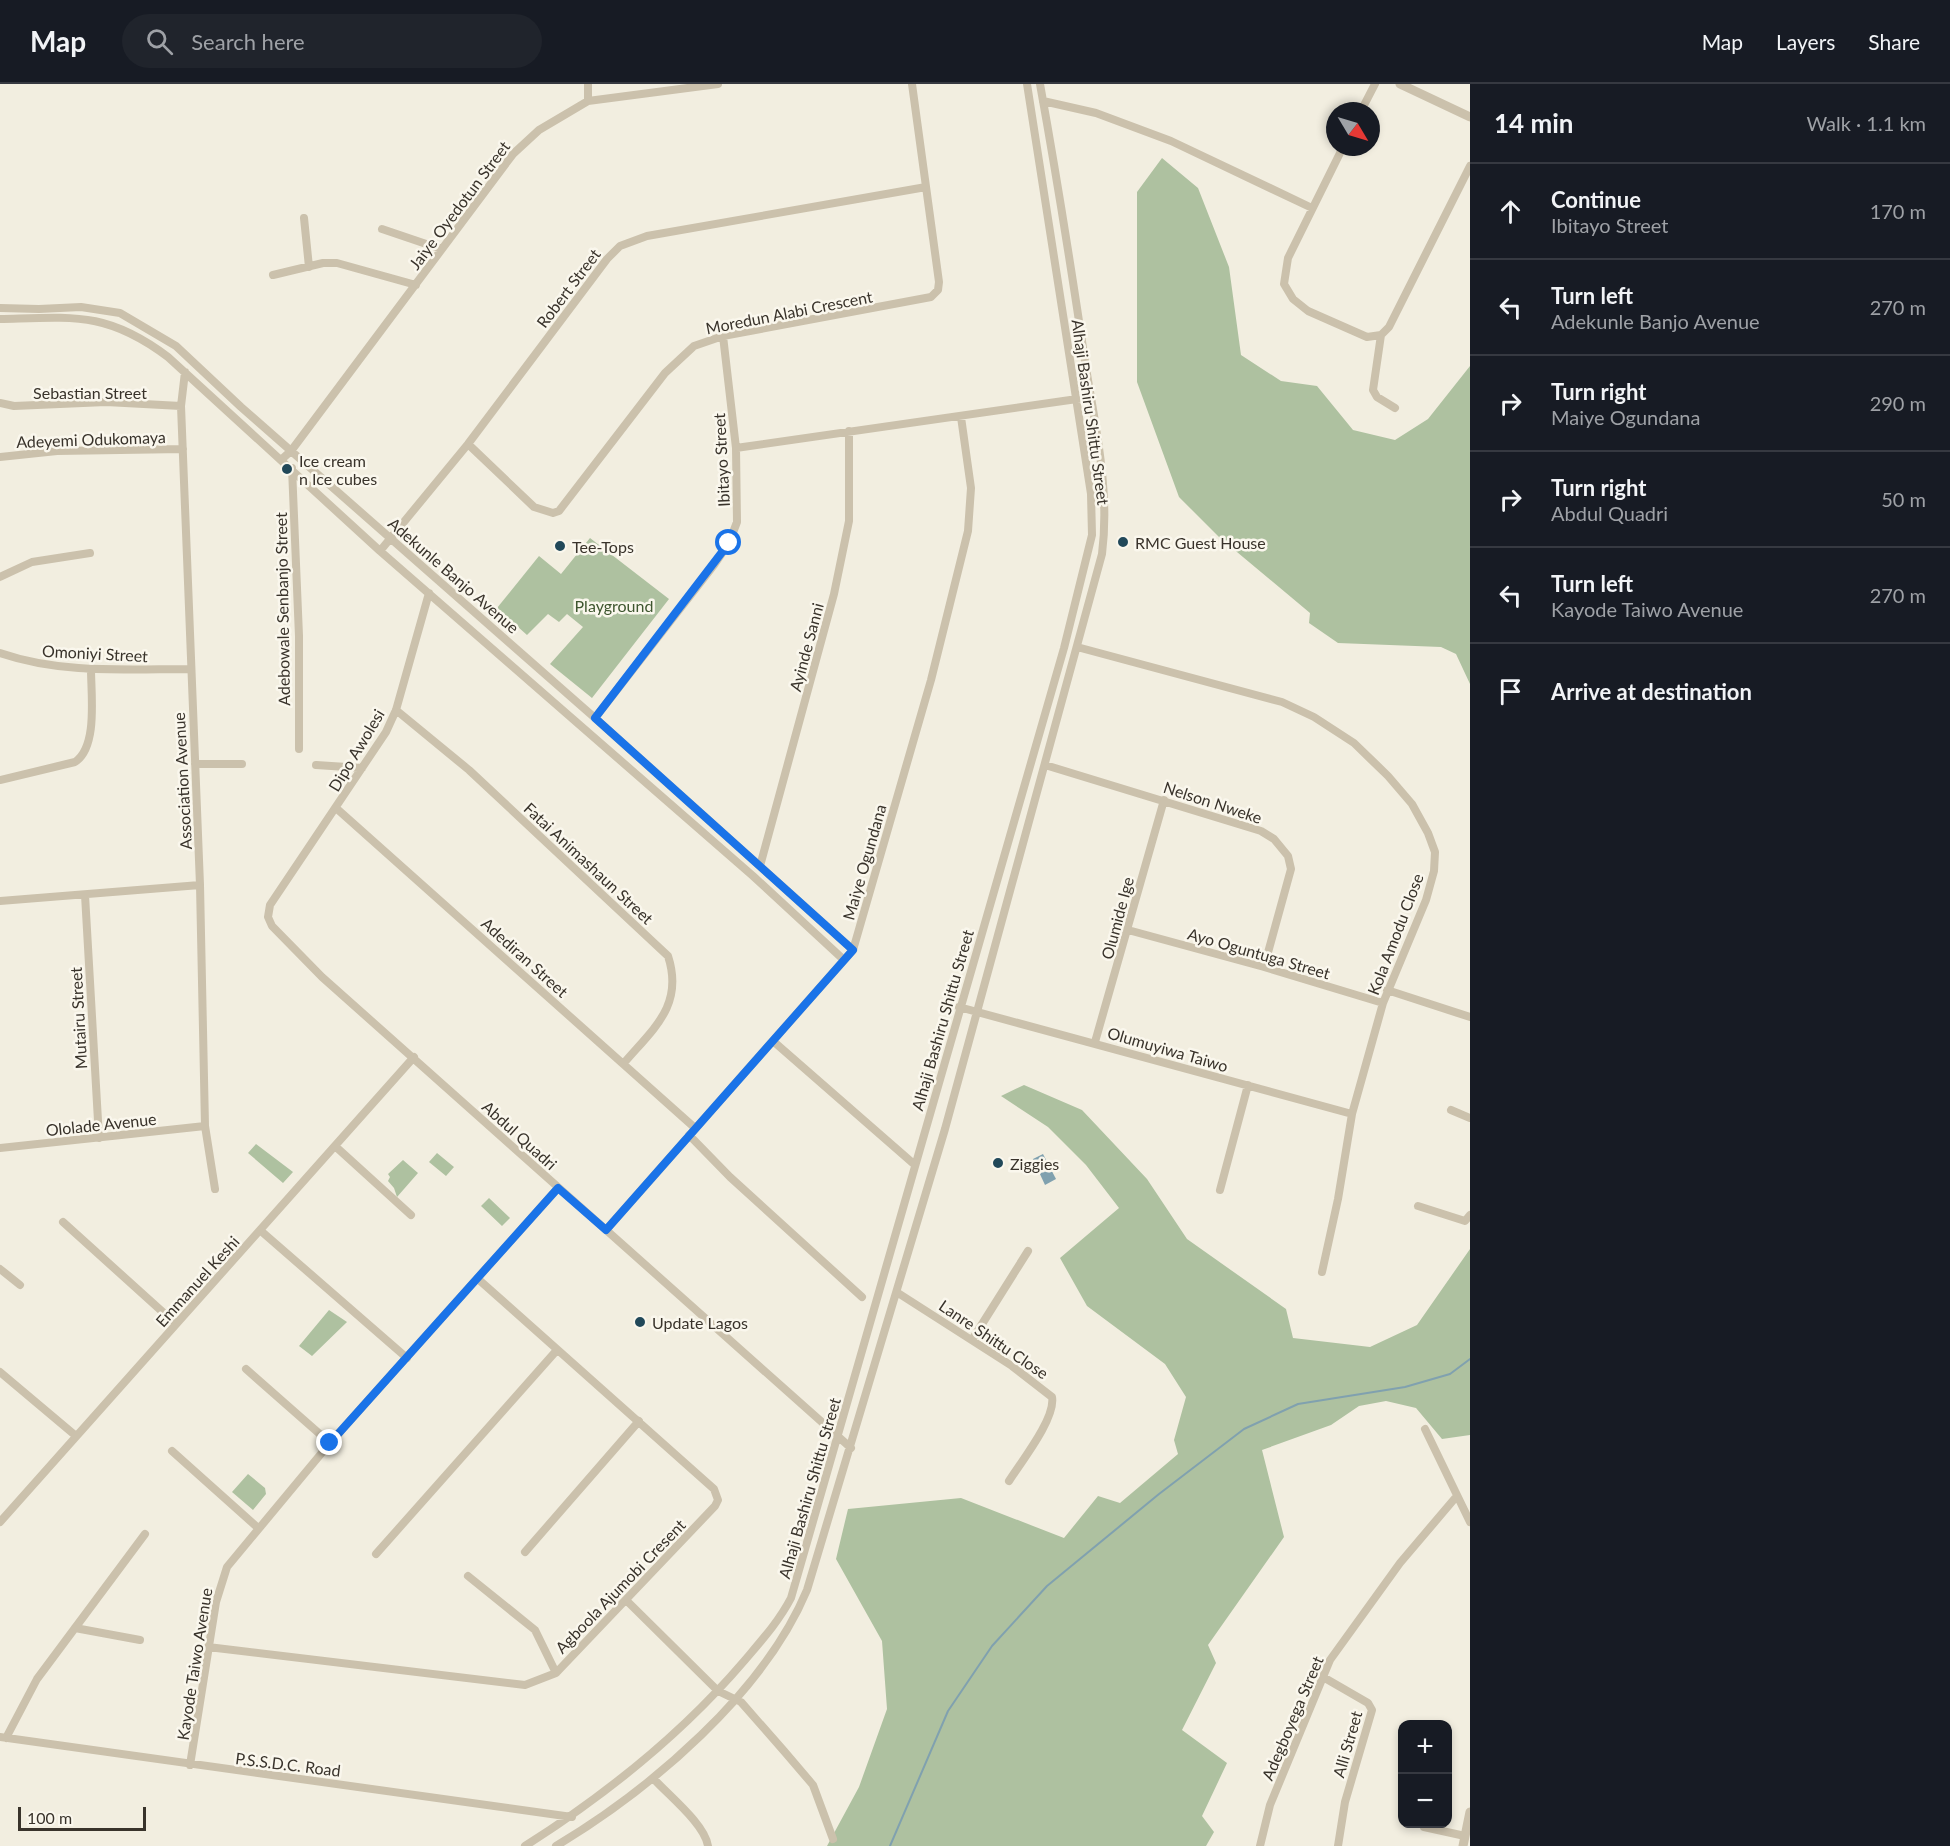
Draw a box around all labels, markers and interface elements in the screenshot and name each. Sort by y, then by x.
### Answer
search box [122,14,542,68]
text: Map [30,24,86,58]
icon: search [143,25,176,58]
text: Search here [191,28,305,55]
text: Map [1702,29,1743,54]
text: Layers [1776,29,1835,54]
text: Share [1868,29,1920,54]
north arrow [1326,102,1380,156]
text: 14 min [1494,107,1574,139]
text: Walk · 1.1 km [1807,111,1926,135]
street label: Jaiye Oyedotun Street [405,137,514,273]
text: Continue [1551,186,1641,213]
icon: ahead [1494,195,1527,228]
text: 170 m [1870,199,1926,223]
text: Ibitayo Street [1551,213,1668,237]
street label: Robert Street [532,245,604,331]
text: Turn left [1551,282,1633,309]
street label: Moredun Alabi Crescent [704,286,874,337]
icon: left [1494,291,1527,324]
text: 270 m [1870,295,1926,319]
text: Adekunle Banjo Avenue [1551,309,1760,333]
street label: Alhaji Bashiru Shittu Street [1069,318,1113,506]
text: Turn right [1551,378,1646,405]
street label: Sebastian Street [33,383,147,402]
icon: right [1494,387,1527,420]
text: 290 m [1870,391,1926,415]
text: Maiye Ogundana [1551,405,1700,429]
street label: Ibitayo Street [709,412,733,507]
street label: Adeyemi Odukomaya [16,427,166,451]
place label: Ice cream n Ice cubes [299,451,377,488]
marker: Ice cream n Ice cubes [280,462,294,476]
text: Turn right [1551,474,1646,501]
icon: right [1494,483,1527,516]
text: 50 m [1881,487,1926,511]
text: Abdul Quadri [1551,501,1668,525]
street label: Adebowale Senbanjo Street [271,512,293,706]
street label: Adekunle Banjo Avenue [385,513,523,637]
route start [715,529,741,555]
place label: RMC Guest House [1135,533,1266,552]
marker: RMC Guest House [1116,535,1130,549]
place label: Tee-Tops [572,537,634,556]
marker: Tee-Tops [553,539,567,553]
text: Turn left [1551,570,1633,597]
icon: left [1494,579,1527,612]
text: 270 m [1870,583,1926,607]
park label: Playground [575,596,653,615]
text: Kayode Taiwo Avenue [1551,597,1743,621]
street label: Ayinde Sanni [785,601,827,693]
street label: Omoniyi Street [42,641,149,665]
icon: arrive [1494,675,1527,708]
text: Arrive at destination [1551,678,1752,705]
street label: Dipo Awolesi [324,706,388,794]
street label: Association Avenue [169,712,195,850]
street label: Nelson Nweke [1161,777,1265,827]
street label: Fatai Animashaun Street [521,798,658,928]
street label: Maiye Ogundana [838,802,890,922]
street label: Kola Amodu Close [1363,871,1427,997]
street label: Olumide Ige [1097,875,1137,961]
street label: Adediran Street [478,913,572,1001]
street label: Ayo Oguntuga Street [1186,924,1333,982]
street label: Alhaji Bashiru Shittu Street [907,927,977,1113]
street label: Mutairu Street [66,966,90,1069]
street label: Olumuyiwa Taiwo [1106,1023,1230,1075]
street label: Abdul Quadri [479,1097,561,1173]
street label: Ololade Avenue [45,1109,157,1139]
place label: Ziggies [1010,1154,1059,1173]
marker: Ziggies [991,1156,1005,1170]
street label: Emmanuel Keshi [151,1232,243,1330]
street label: Lanre Shittu Close [936,1296,1052,1382]
place label: Update Lagos [652,1313,748,1332]
marker: Update Lagos [633,1315,647,1329]
street label: Alhaji Bashiru Shittu Street [774,1395,844,1581]
route end [316,1429,342,1455]
street label: Agboola Ajumobi Cresent [551,1515,689,1657]
street label: Kayode Taiwo Avenue [173,1587,215,1741]
street label: Adegboyega Street [1257,1653,1327,1783]
street label: Alli Street [1328,1708,1366,1780]
map controls [1398,1720,1452,1828]
button: + [1398,1720,1452,1774]
street label: P.S.S.D.C. Road [234,1748,342,1780]
button: − [1398,1774,1452,1828]
scale bar [18,1804,146,1832]
text: 100 m [27,1808,72,1827]

